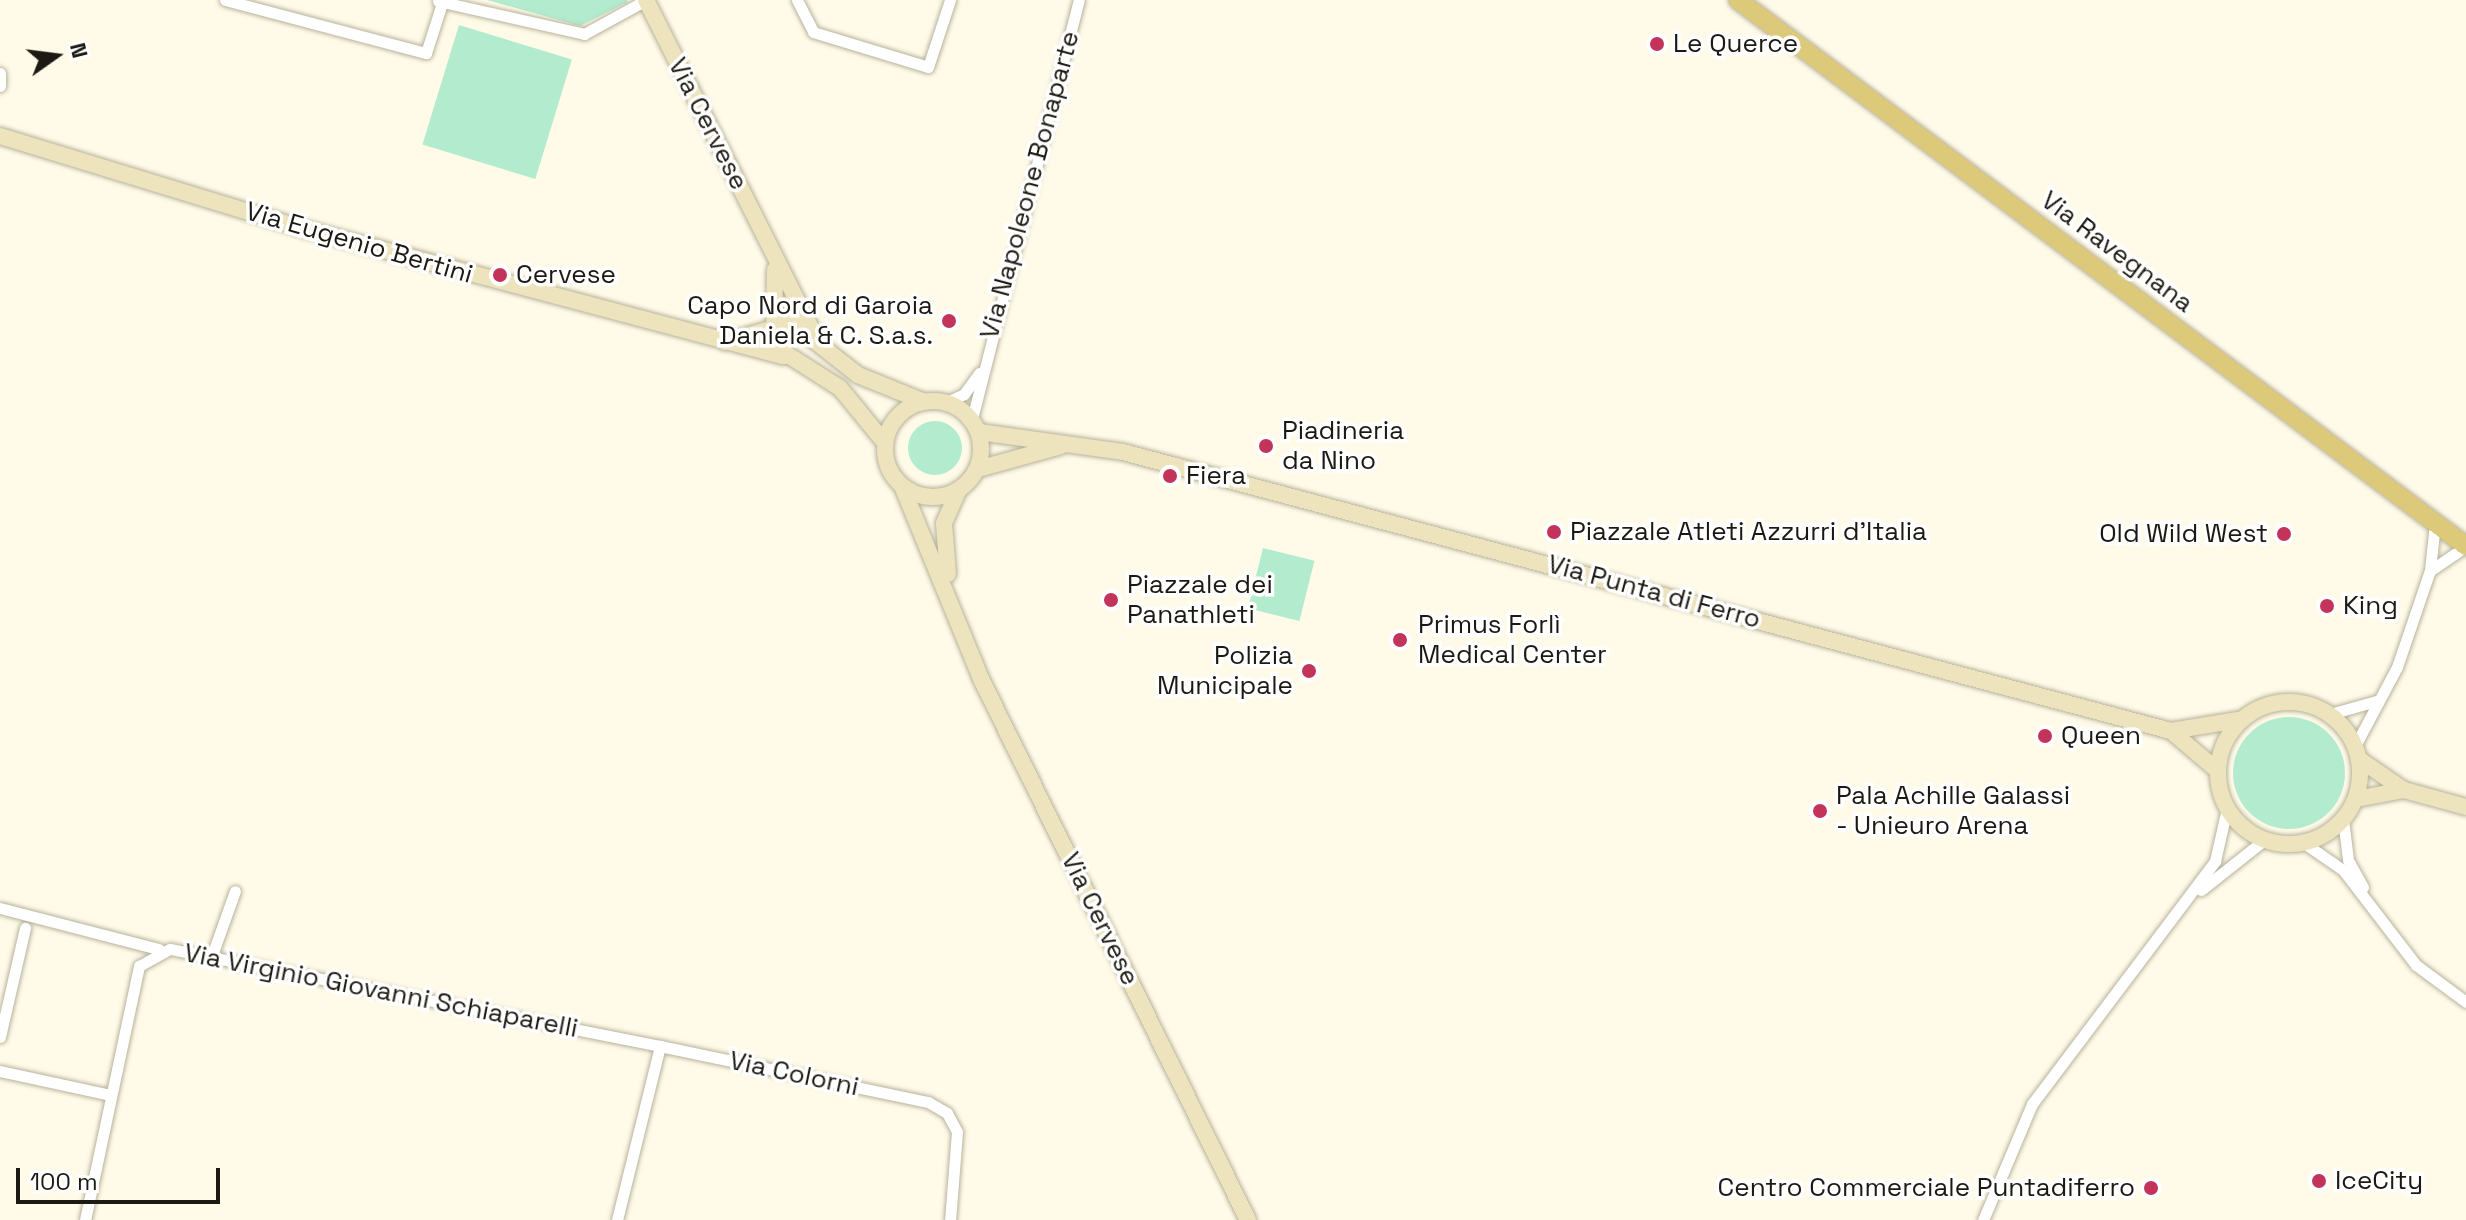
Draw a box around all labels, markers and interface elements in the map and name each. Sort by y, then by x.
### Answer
north arrow [16,16,96,96]
street label: Via Napoleone Bonaparte [974,28,1086,342]
place label: Le Querce [1673,28,1798,60]
marker: Le Querce [1648,35,1666,53]
text: N [64,40,95,61]
street label: Via Cervese [661,53,755,195]
street label: Via Ravegnana [2035,185,2199,319]
street label: Via Eugenio Bertini [242,196,476,290]
place label: Cervese [516,259,616,291]
marker: Cervese [491,266,509,284]
place label: Capo Nord di Garoia Daniela & C. S.a.s. [687,290,933,352]
marker: Capo Nord di Garoia Daniela & C. S.a.s. [940,312,958,330]
place label: Piadineria da Nino [1282,415,1404,476]
marker: Piadineria da Nino [1257,437,1275,455]
place label: Fiera [1186,460,1246,492]
marker: Fiera [1161,467,1179,485]
place label: Piazzale Atleti Azzurri d'Italia [1570,516,1928,548]
place label: Old Wild West [2099,518,2268,550]
marker: Piazzale Atleti Azzurri d'Italia [1545,523,1563,541]
marker: Old Wild West [2275,525,2293,543]
street label: Via Punta di Ferro [1544,549,1764,635]
place label: Piazzale dei Panathleti [1127,569,1273,630]
place label: King [2343,590,2398,622]
marker: Piazzale dei Panathleti [1102,591,1120,609]
marker: King [2318,597,2336,615]
place label: Primus Forlì Medical Center [1418,609,1607,670]
marker: Primus Forlì Medical Center [1389,629,1411,651]
place label: Polizia Municipale [1157,640,1293,702]
marker: Polizia Municipale [1300,662,1318,680]
place label: Queen [2061,720,2141,752]
marker: Queen [2036,727,2054,745]
place label: Pala Achille Galassi - Unieuro Arena [1836,780,2070,842]
marker: Pala Achille Galassi - Unieuro Arena [1811,802,1829,820]
street label: Via Cervese [1054,847,1146,991]
street label: Via Virginio Giovanni Schiaparelli [181,937,581,1045]
street label: Via Colorni [726,1045,862,1103]
scale bar [20,1152,224,1202]
place label: IceCity [2335,1165,2423,1197]
text: 100 m [30,1166,98,1197]
place label: Centro Commerciale Puntadiferro [1718,1172,2135,1204]
marker: IceCity [2310,1172,2328,1190]
marker: Centro Commerciale Puntadiferro [2142,1179,2160,1197]

